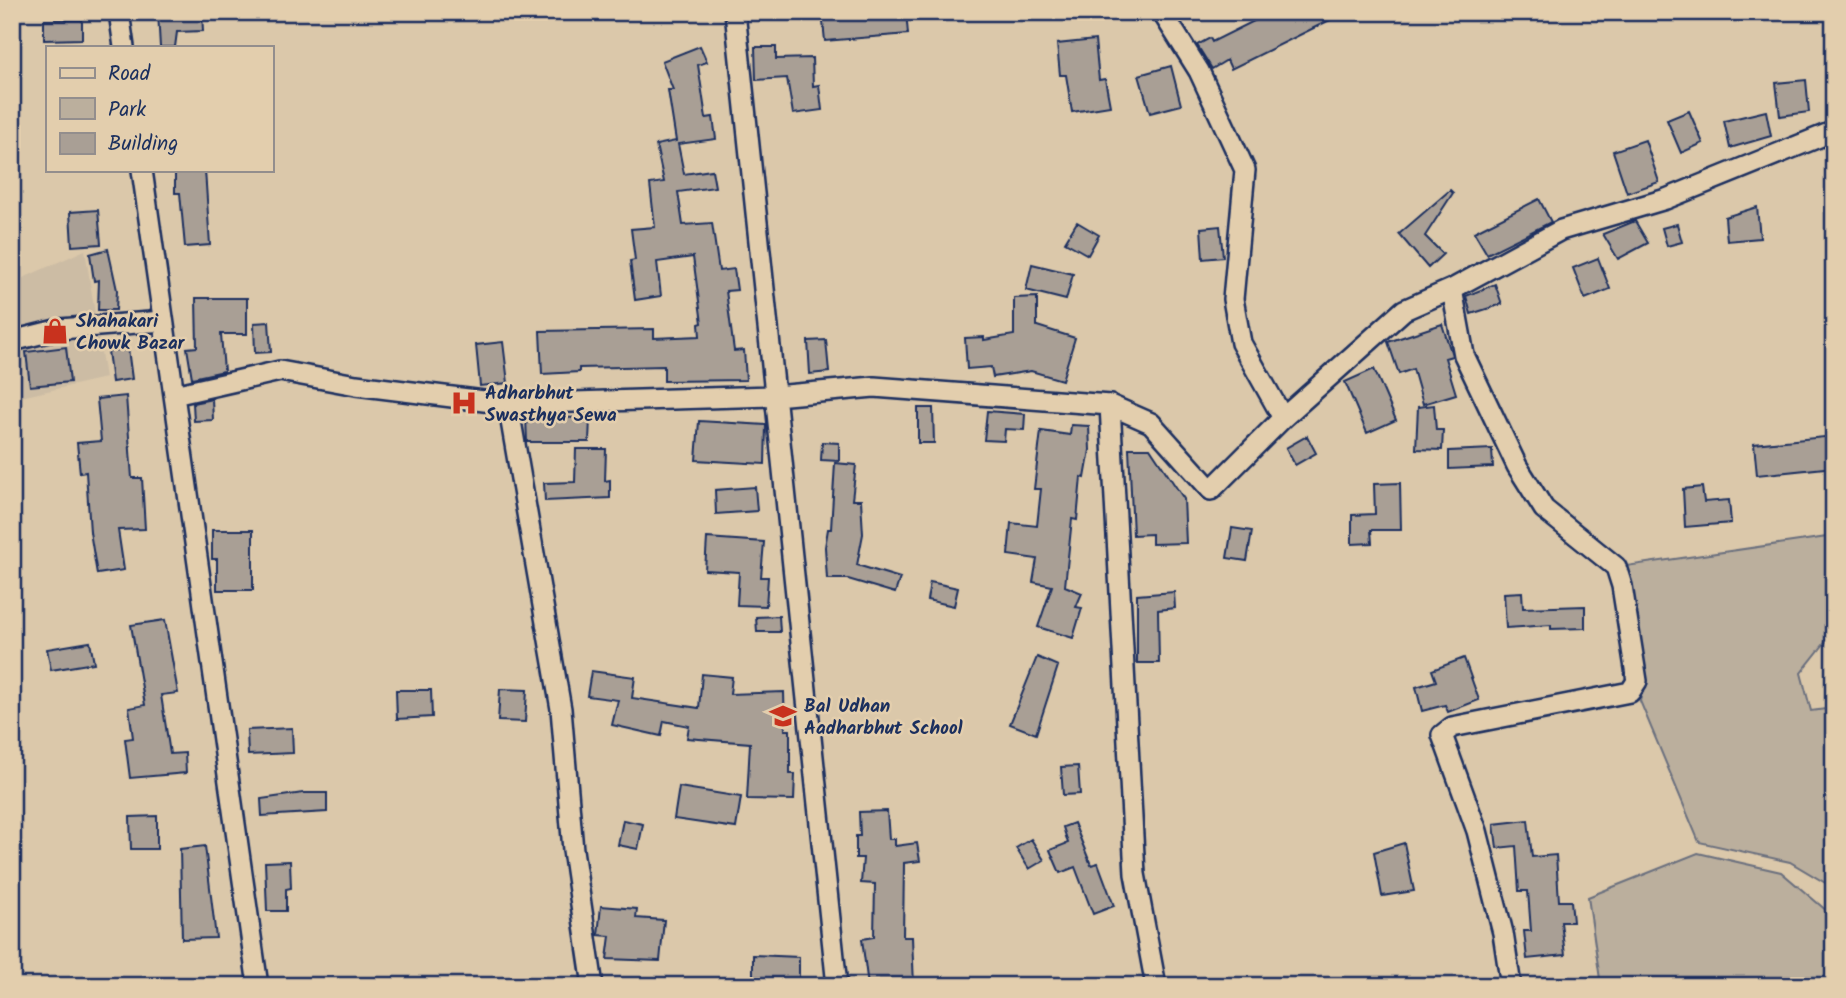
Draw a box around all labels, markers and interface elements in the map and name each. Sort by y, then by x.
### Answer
legend [46,46,273,172]
text: Road [108,58,151,91]
text: Park [108,94,146,127]
text: Building [108,128,178,161]
place label: Shahakari Chowk Bazar [76,307,186,359]
shop icon: Shahakari Chowk Bazar [40,316,70,346]
place label: Adharbhut Swasthya Sewa [485,379,617,431]
hospital icon: Adharbhut Swasthya Sewa [449,388,479,418]
place label: Bal Udhan Aadharbhut School [804,692,964,744]
school or university icon: Bal Udhan Aadharbhut School [768,701,798,731]

